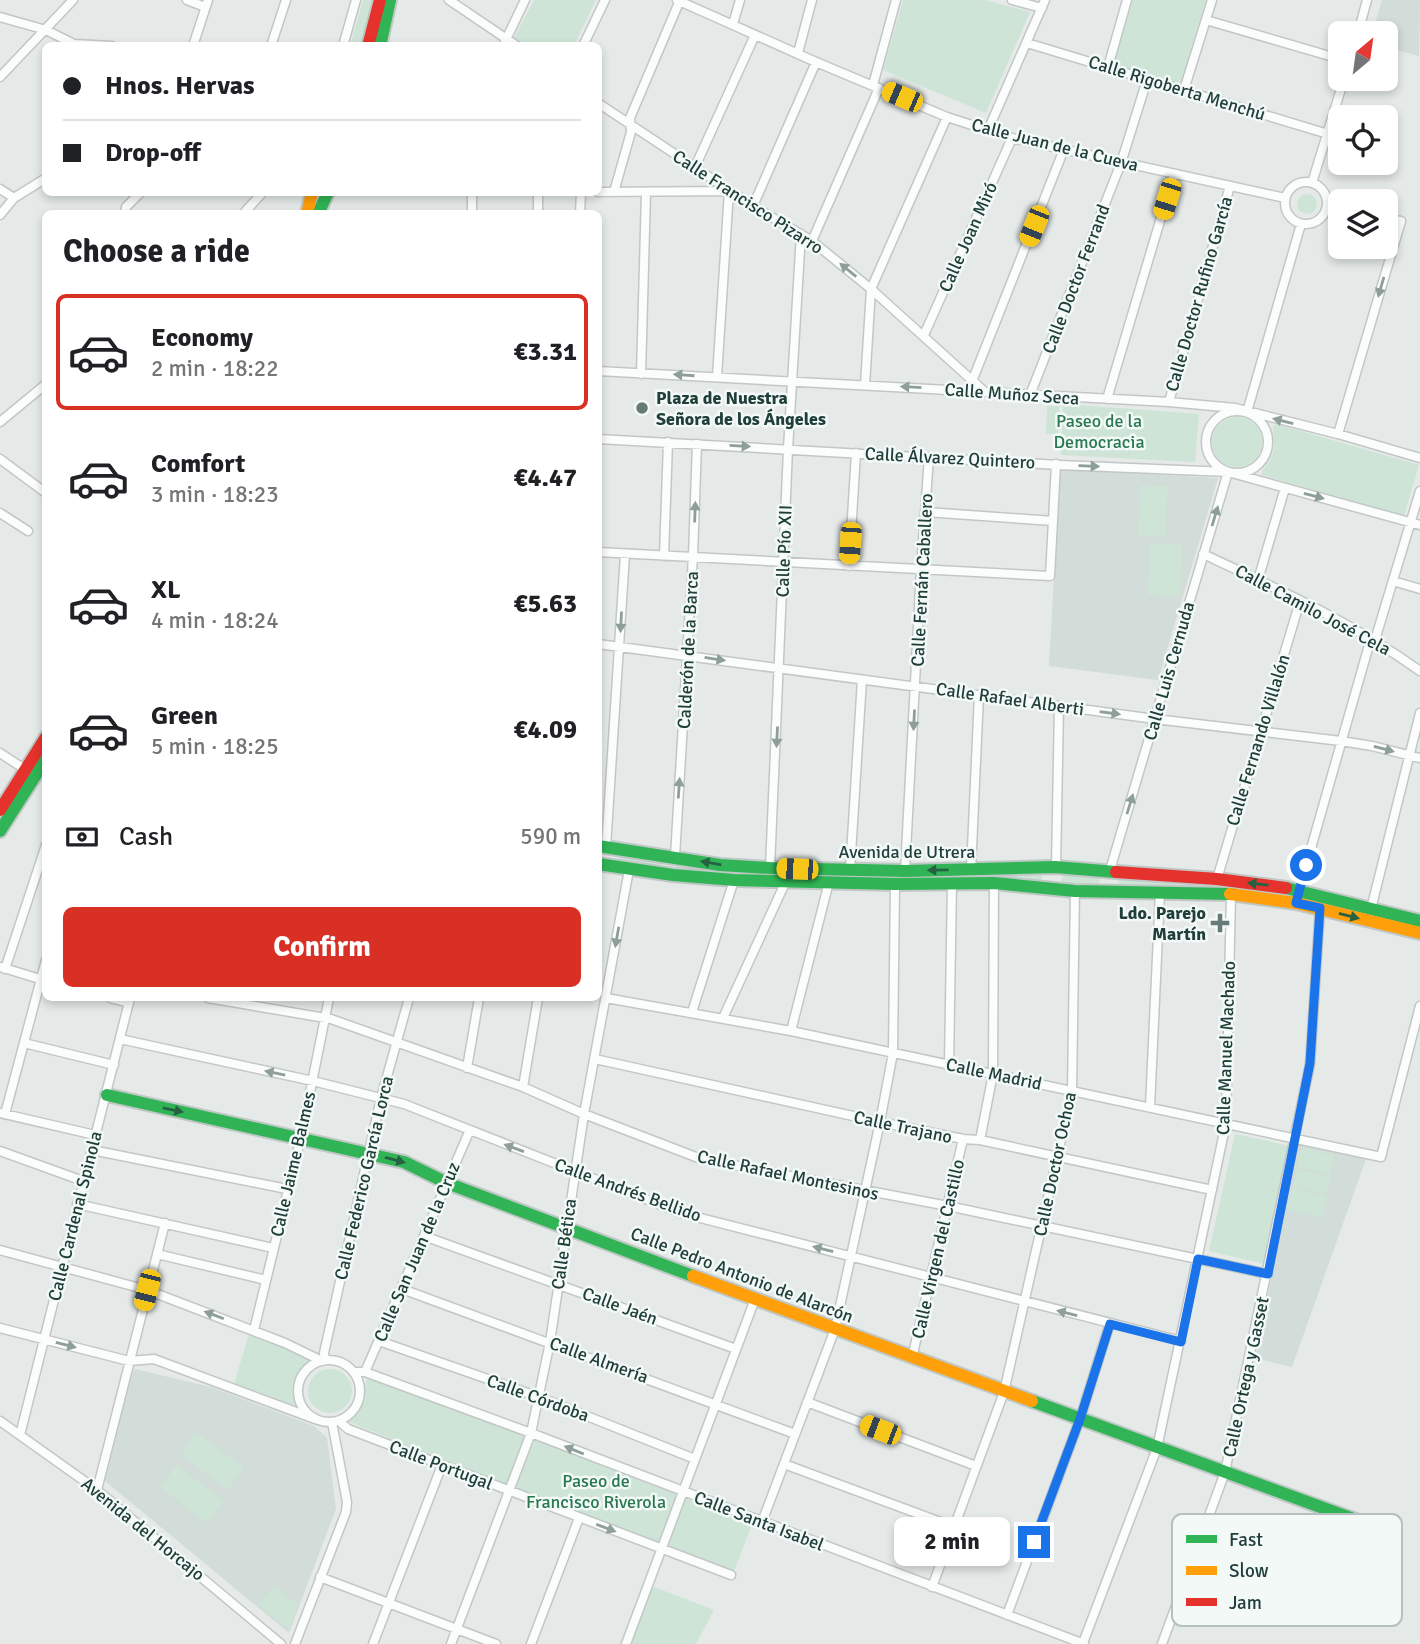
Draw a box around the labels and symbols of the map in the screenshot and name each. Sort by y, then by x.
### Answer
north arrow [1328,21,1398,91]
street label: Calle Rigoberta Menchú [1086,51,1268,125]
car [879,79,926,115]
street label: Calle Juan de la Cueva [969,114,1141,176]
street label: Calle Francisco Pizarro [669,145,827,259]
car [1151,176,1184,222]
street label: Calle Joan Miró [934,178,1002,296]
street label: Calle Doctor Rufino García [1161,194,1237,394]
street label: Calle Doctor Ferrand [1037,201,1115,357]
car [1017,203,1052,249]
one-way arrow [839,262,857,277]
one-way arrow [1376,277,1386,298]
one-way arrow [673,369,695,380]
street label: Calle Muñoz Seca [944,378,1080,410]
one-way arrow [900,382,922,393]
place label: Plaza de Nuestra Señora de los Ángeles [656,387,826,430]
marker: Plaza de Nuestra Señora de los Ángeles [634,400,650,416]
park label: Paseo de la Democracia [1053,410,1145,453]
one-way arrow [1272,415,1294,426]
one-way arrow [729,441,751,452]
street label: Calle Álvarez Quintero [864,443,1036,473]
one-way arrow [1079,460,1101,471]
one-way arrow [1303,491,1325,502]
street label: Calle Fernán Caballero [906,493,938,667]
one-way arrow [689,501,700,523]
street label: Calle Pío XII [771,504,797,598]
one-way arrow [1210,505,1220,526]
car [839,521,862,565]
street label: Calle Camilo José Cela [1231,560,1395,660]
street label: Calderón de la Barca [673,571,703,729]
street label: Calle Luis Cernuda [1139,599,1199,743]
one-way arrow [616,611,627,633]
street label: Calle Fernando Villalón [1221,652,1295,828]
one-way arrow [704,654,726,665]
street label: Calle Rafael Alberti [935,678,1085,720]
one-way arrow [1099,708,1121,719]
one-way arrow [908,710,919,732]
one-way arrow [771,726,782,748]
one-way arrow [1373,744,1395,755]
one-way arrow [674,777,685,799]
one-way arrow [1125,794,1135,815]
street label: Avenida de Utrera [839,841,975,863]
route start [1290,849,1322,881]
one-way arrow [699,857,721,868]
car [776,858,819,880]
one-way arrow [926,864,948,876]
one-way arrow [1247,878,1269,889]
place label: Ldo. Parejo Martín [1118,902,1206,945]
one-way arrow [1338,911,1360,922]
marker: Ldo. Parejo Martín [1212,915,1228,931]
one-way arrow [611,926,622,948]
street label: Calle Manuel Machado [1212,960,1240,1136]
street label: Calle Madrid [944,1053,1044,1095]
one-way arrow [264,1067,286,1078]
street label: Calle Federico García Lorca [330,1074,398,1282]
street label: Calle Jaime Balmes [266,1089,320,1239]
street label: Calle Doctor Ochoa [1029,1090,1081,1238]
one-way arrow [162,1104,184,1115]
street label: Calle Trajano [852,1106,954,1148]
street label: Calle Cardenal Spinola [43,1129,107,1303]
one-way arrow [504,1142,525,1153]
street label: Calle Rafael Montesinos [695,1145,881,1205]
street label: Calle Andrés Bellido [552,1153,704,1227]
one-way arrow [384,1155,406,1166]
street label: Calle Virgen del Castillo [907,1157,969,1341]
street label: Calle San Juan de la Cruz [369,1159,465,1345]
street label: Calle Bética [547,1197,581,1291]
street label: Calle Pedro Antonio de Alarcón [627,1222,857,1328]
one-way arrow [812,1243,834,1254]
car [132,1267,163,1313]
street label: Calle Jaén [579,1282,661,1330]
street label: Calle Ortega y Gasset [1218,1295,1274,1459]
one-way arrow [1056,1307,1077,1317]
one-way arrow [203,1309,224,1320]
street label: Calle Almería [547,1332,651,1388]
one-way arrow [55,1340,77,1351]
street label: Calle Córdoba [484,1369,592,1427]
car [857,1413,904,1447]
street label: Calle Portugal [386,1435,496,1495]
one-way arrow [563,1444,584,1455]
park label: Paseo de Francisco Riverola [526,1470,666,1513]
street label: Avenida del Horcajo [77,1472,209,1586]
street label: Calle Santa Isabel [691,1486,827,1556]
legend [1172,1514,1402,1626]
callout: 2 min [894,1518,1010,1566]
one-way arrow [596,1523,617,1534]
route end [1018,1526,1050,1558]
text: Fast [1229,1528,1263,1552]
text: Slow [1229,1559,1269,1583]
text: Jam [1229,1591,1262,1615]

